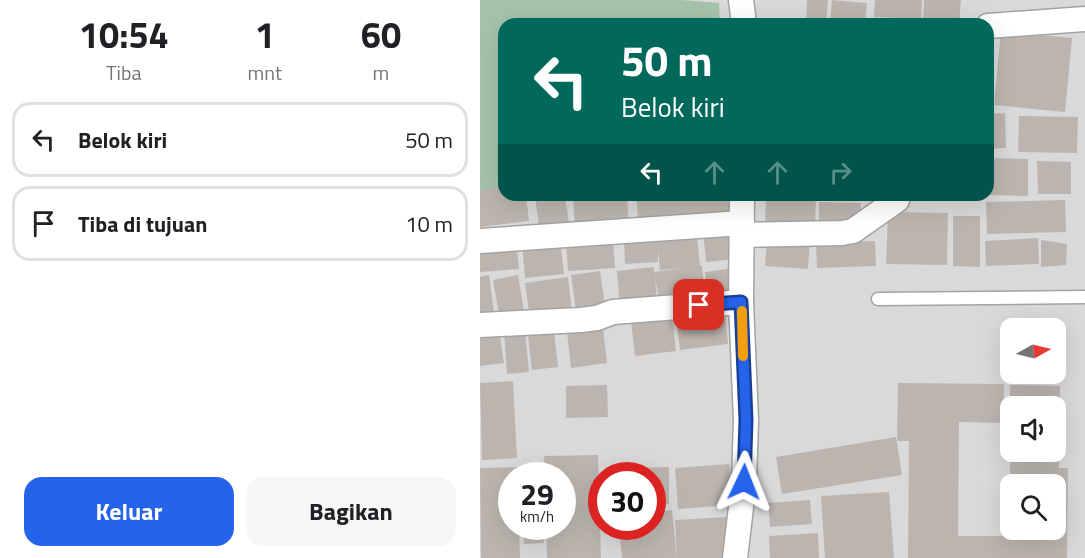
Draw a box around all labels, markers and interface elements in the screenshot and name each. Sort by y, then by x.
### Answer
text: 10:54 [79,7,169,62]
text: 1 [255,7,275,62]
text: 60 [361,7,401,62]
text: 50 m [621,28,713,92]
icon: left [522,42,600,120]
text: Tiba [106,57,142,88]
text: mnt [248,57,282,88]
text: m [373,57,389,88]
text: Belok kiri [621,86,725,127]
icon: left [27,123,60,156]
text: Belok kiri [78,123,167,157]
text: 50 m [405,123,453,157]
icon: left [635,156,668,189]
icon: ahead [698,156,731,189]
icon: ahead [761,156,794,189]
icon: right [824,156,857,189]
icon: arrive [27,207,60,240]
text: Tiba di tujuan [78,207,207,241]
text: 10 m [405,207,453,241]
pin [673,279,724,330]
icon: arrive [682,288,715,321]
north arrow [1000,318,1066,384]
map controls [1000,318,1066,540]
button: sound [1000,396,1066,462]
position arrow [712,450,776,514]
speed limit sign: 30 [588,462,666,540]
text: 29 [520,471,554,517]
button: search [1000,474,1066,540]
button: Keluar [24,477,234,546]
button: Bagikan [246,477,456,546]
text: km/h [520,505,554,528]

